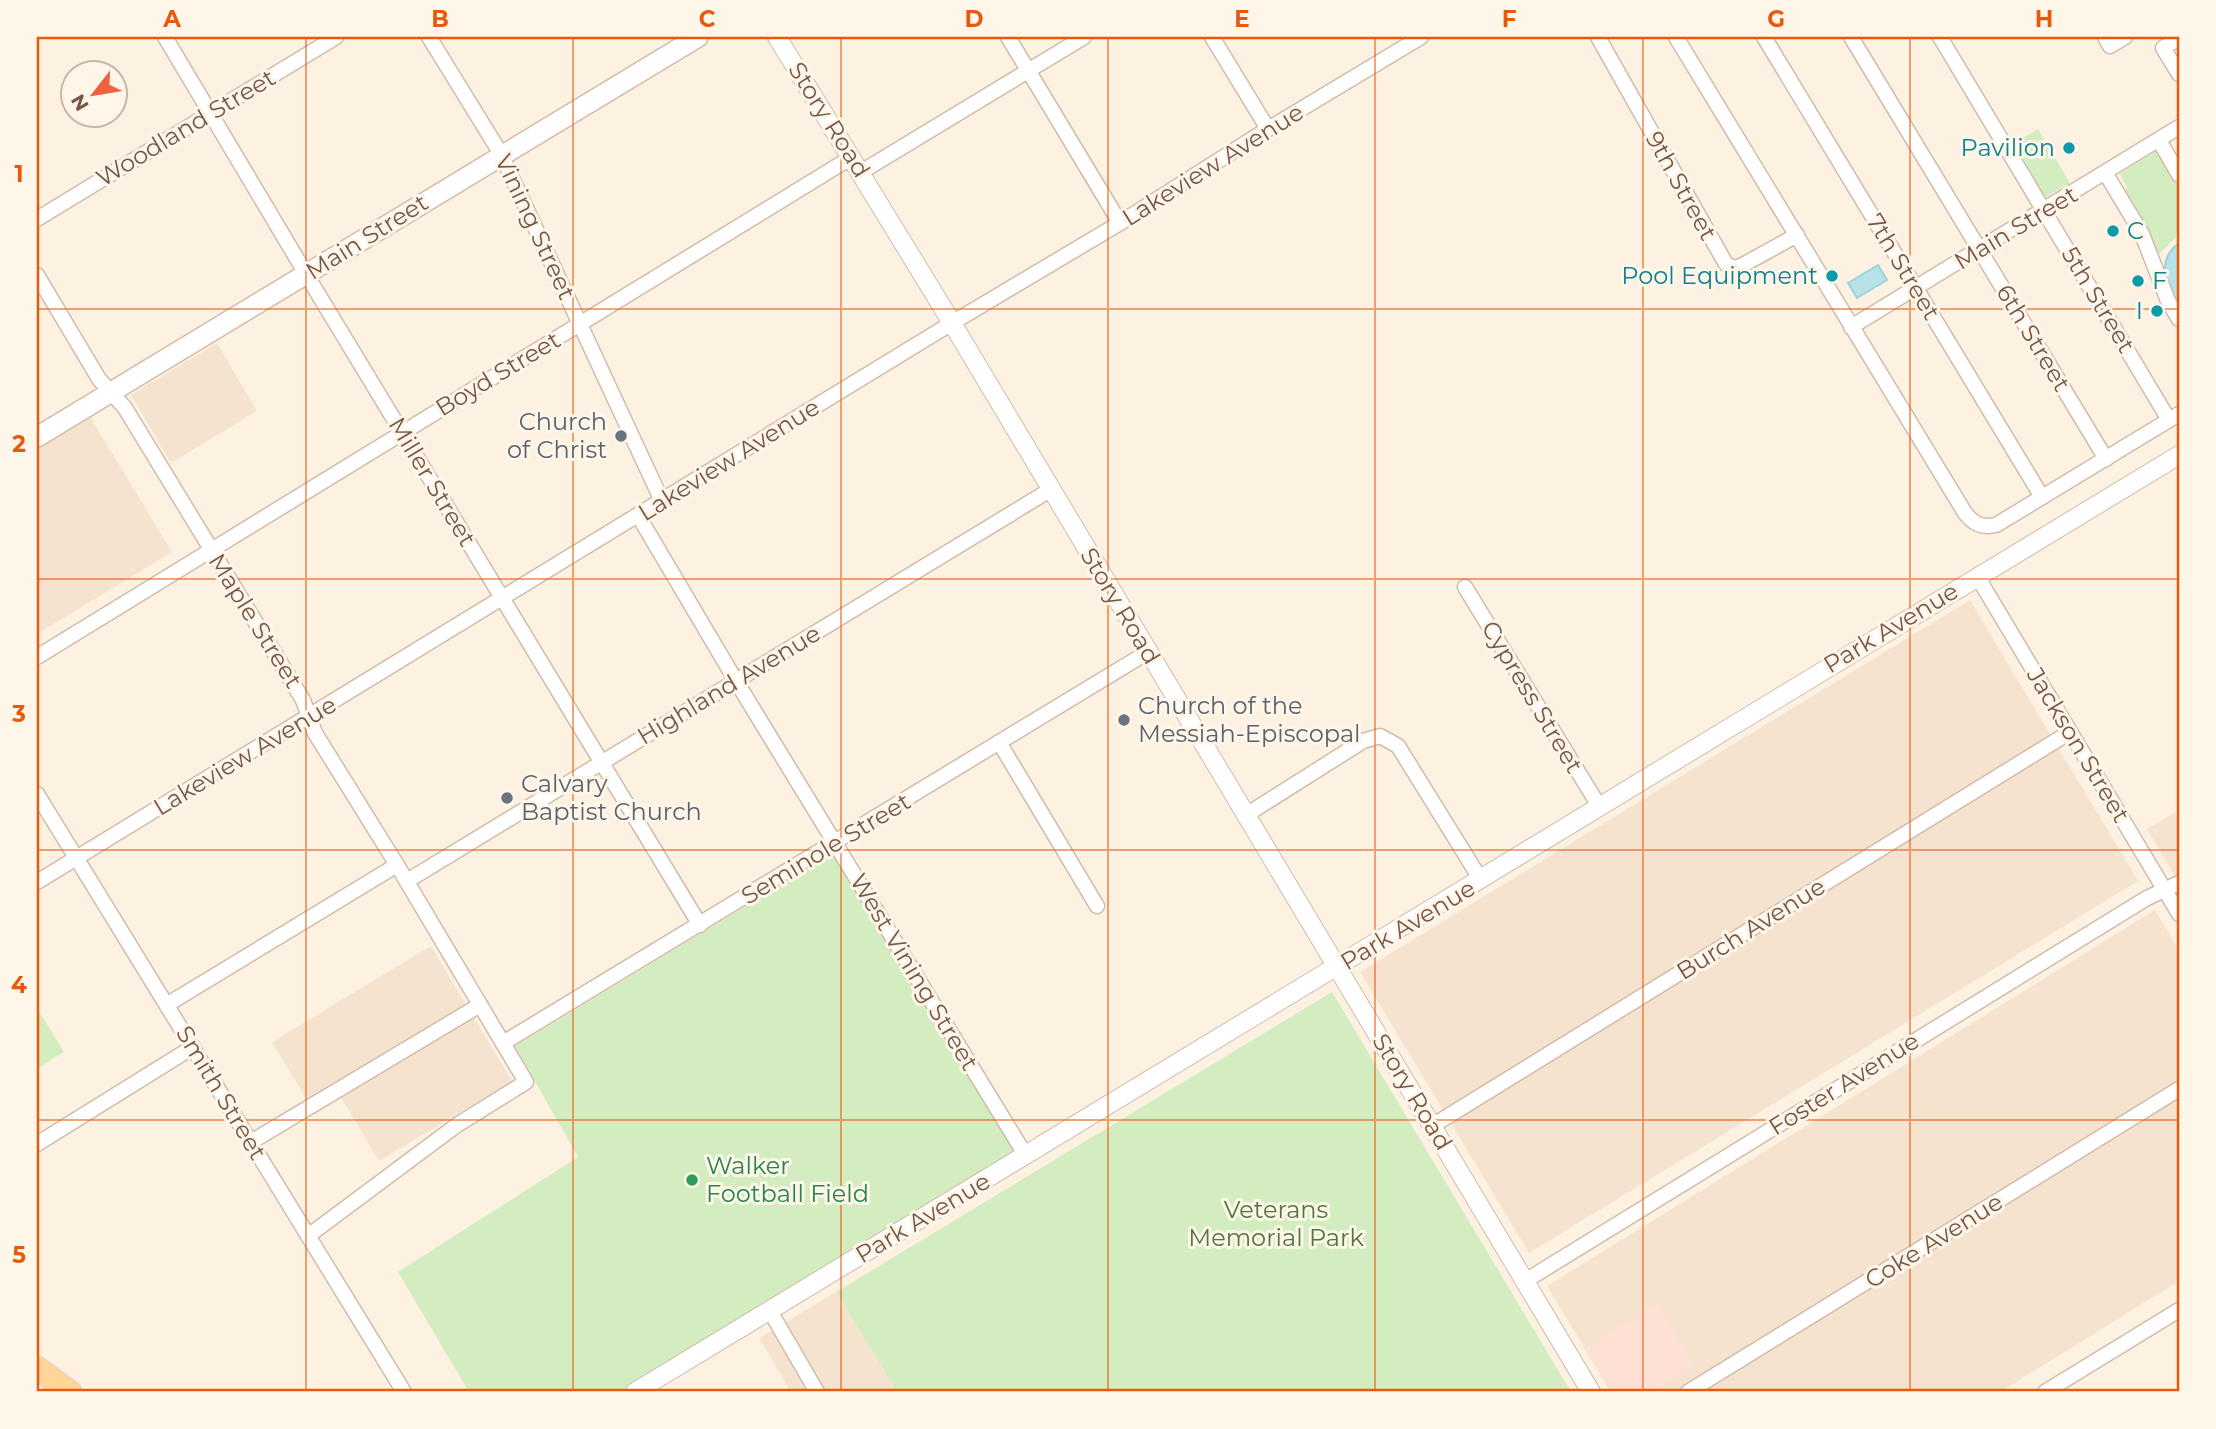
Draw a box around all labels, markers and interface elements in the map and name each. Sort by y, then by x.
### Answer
text: A [162,5,181,33]
text: B [431,5,449,33]
text: C [699,5,716,33]
text: D [965,5,984,33]
text: E [1234,5,1250,33]
text: F [1502,5,1517,33]
text: G [1767,5,1785,33]
text: H [2035,5,2053,33]
street label: Story Road [783,57,876,183]
north arrow [60,60,130,130]
street label: Woodland Street [91,63,281,192]
text: N [66,90,94,115]
street label: Lakeview Avenue [1117,97,1309,232]
street label: 9th Street [1640,126,1723,245]
place label: Pavilion [1961,133,2055,162]
marker: Pavilion [2061,140,2077,156]
street label: Vining Street [489,150,582,304]
text: 1 [14,160,24,188]
street label: Main Street [1949,179,2083,276]
street label: Main Street [300,187,433,286]
street label: 7th Street [1860,208,1947,325]
place label: C [2127,216,2144,245]
marker: C [2105,223,2121,239]
street label: 5th Street [2056,242,2141,358]
place label: Pool Equipment [1621,261,1818,290]
place label: F [2152,266,2167,295]
marker: Pool Equipment [1824,268,1840,284]
marker: F [2130,273,2146,289]
street label: 6th Street [1990,279,2077,397]
place label: I [2136,296,2143,325]
marker: I [2149,303,2165,319]
street label: Boyd Street [430,325,566,422]
street label: Lakeview Avenue [633,392,825,527]
place label: Church of Christ [507,407,607,464]
street label: Miller Street [383,412,482,552]
marker: Church of Christ [613,428,629,444]
text: 2 [12,430,26,458]
street label: Story Road [1074,542,1166,669]
street label: Maple Street [203,548,308,694]
street label: Park Avenue [1818,576,1963,679]
street label: Cypress Street [1476,615,1589,778]
street label: Highland Avenue [632,618,826,751]
street label: Jackson Street [2020,661,2136,828]
street label: Lakeview Avenue [148,690,341,822]
place label: Church of the Messiah-Episcopal [1138,691,1361,748]
text: 3 [11,700,26,728]
marker: Church of the Messiah-Episcopal [1116,712,1132,728]
place label: Calvary Baptist Church [521,769,702,826]
street label: Seminole Street [736,787,916,911]
marker: Calvary Baptist Church [499,790,515,806]
street label: West Vining Street [844,868,985,1076]
street label: Burch Avenue [1671,871,1830,986]
street label: Park Avenue [1335,873,1480,976]
text: 4 [11,971,27,999]
street label: Smith Street [170,1020,273,1165]
street label: Foster Avenue [1763,1026,1924,1141]
street label: Story Road [1366,1028,1458,1155]
place label: Walker Football Field [706,1151,869,1208]
street label: Park Avenue [850,1166,995,1269]
marker: Walker Football Field [684,1172,700,1188]
street label: Coke Avenue [1860,1187,2008,1294]
park label: Veterans Memorial Park [1188,1195,1364,1252]
text: 5 [12,1241,26,1269]

